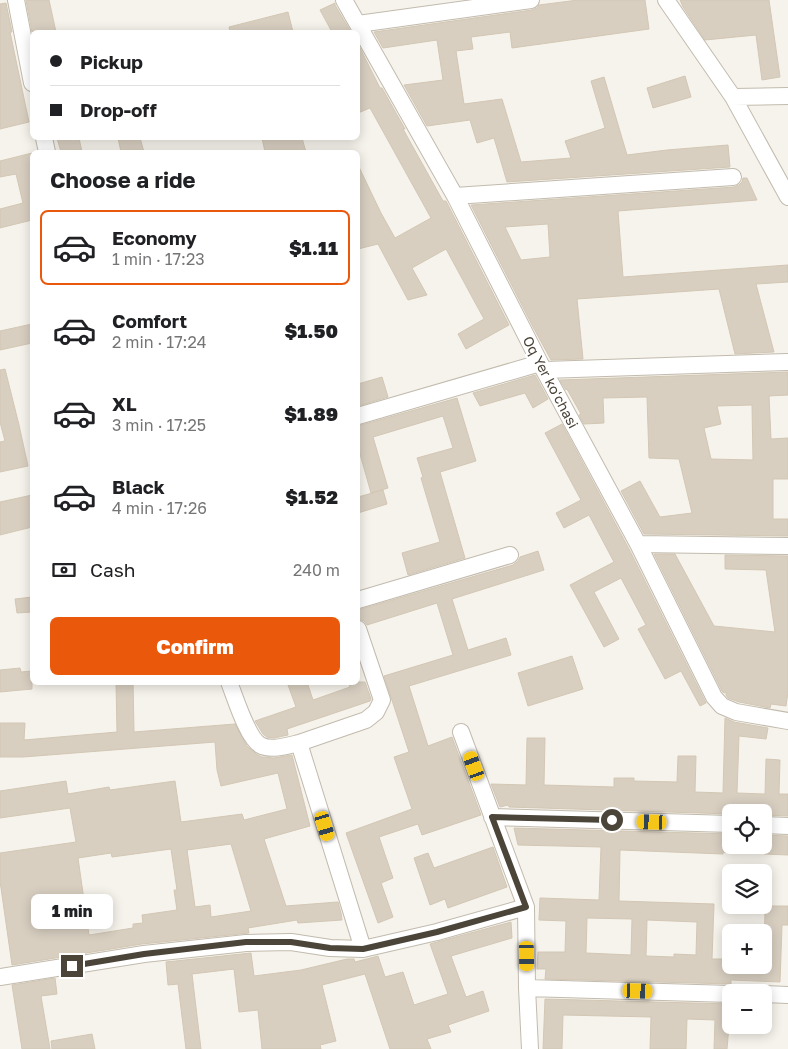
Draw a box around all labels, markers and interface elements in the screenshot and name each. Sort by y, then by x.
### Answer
text: Pickup [80,50,143,73]
text: Drop-off [80,98,157,121]
text: Choose a ride [50,166,196,193]
icon: car [52,225,97,270]
text: Economy [112,226,197,249]
text: $1.11 [289,236,338,259]
text: 1 min · 17:23 [112,249,205,269]
icon: car [52,308,97,353]
text: Comfort [112,309,187,332]
text: $1.50 [284,319,338,342]
text: 2 min · 17:24 [112,332,206,352]
street label: Oq Yer koʻchasi [520,333,582,431]
icon: car [52,391,97,436]
text: XL [112,392,137,415]
text: $1.89 [284,402,338,425]
text: 3 min · 17:25 [112,415,206,435]
icon: car [52,474,97,519]
text: Black [112,475,165,498]
text: $1.52 [285,485,338,508]
text: 4 min · 17:26 [112,498,207,518]
icon: cash [50,556,78,584]
text: Cash [90,558,135,581]
text: 240 m [293,560,340,580]
button: Confirm [50,617,340,675]
car [461,749,486,783]
map controls [722,804,772,1034]
button: locate [722,804,772,854]
car [313,809,336,843]
route start [601,809,623,831]
car [636,814,667,830]
button: layers [722,864,772,914]
callout: 1 min [31,894,113,928]
text: 1 min [52,901,92,921]
button: + [722,924,772,974]
car [519,941,534,971]
route end [61,955,83,977]
car [622,983,653,999]
button: − [722,984,772,1034]

